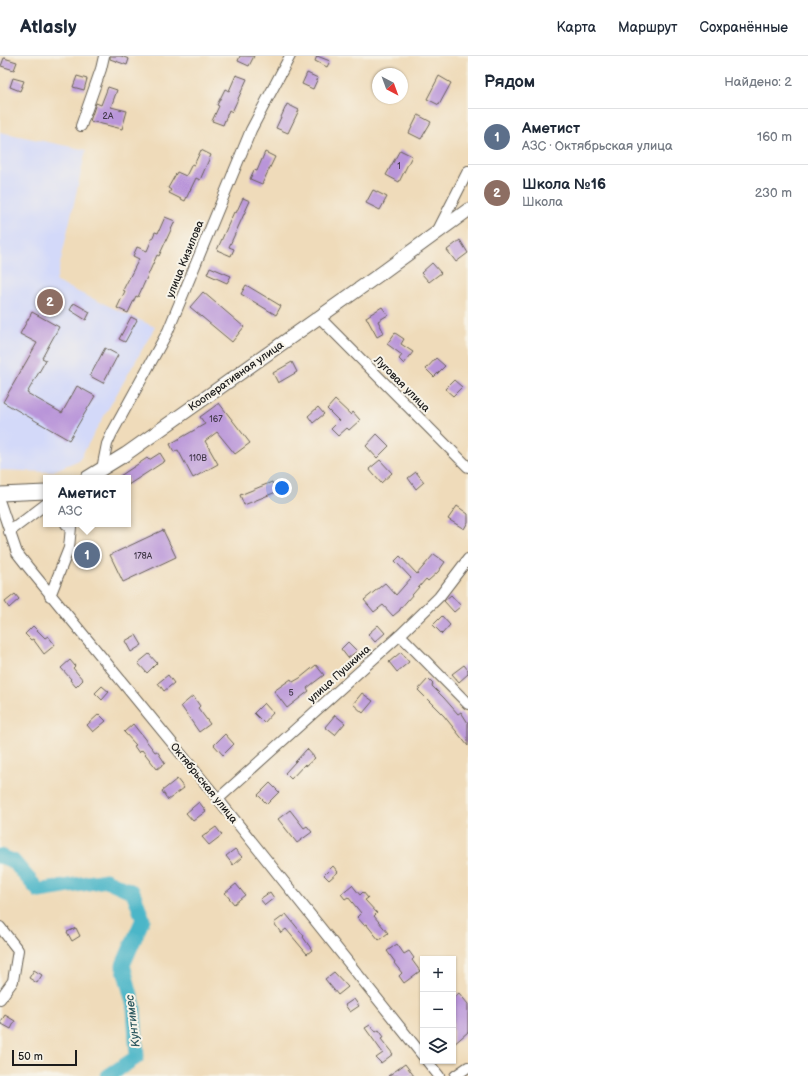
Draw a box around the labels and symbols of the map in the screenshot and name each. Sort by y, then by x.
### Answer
north arrow [372,68,408,104]
house number: 2А [103,111,114,122]
house number: 1 [397,161,401,172]
street label: улица Кизилова [164,218,207,300]
pin: 2 [37,287,63,317]
street label: Кооперативная улица [186,338,286,414]
street label: Луговая улица [371,353,433,415]
house number: 167 [209,414,223,425]
house number: 110В [189,453,207,464]
your location [272,478,292,498]
pin: 1 [74,540,100,570]
house number: 178А [134,551,153,562]
street label: улица Пушкина [305,642,373,706]
house number: 5 [288,688,294,699]
street label: Октябрьская улица [168,740,241,826]
water label: Кунтимес [122,994,144,1048]
scale bar [12,1048,77,1067]

